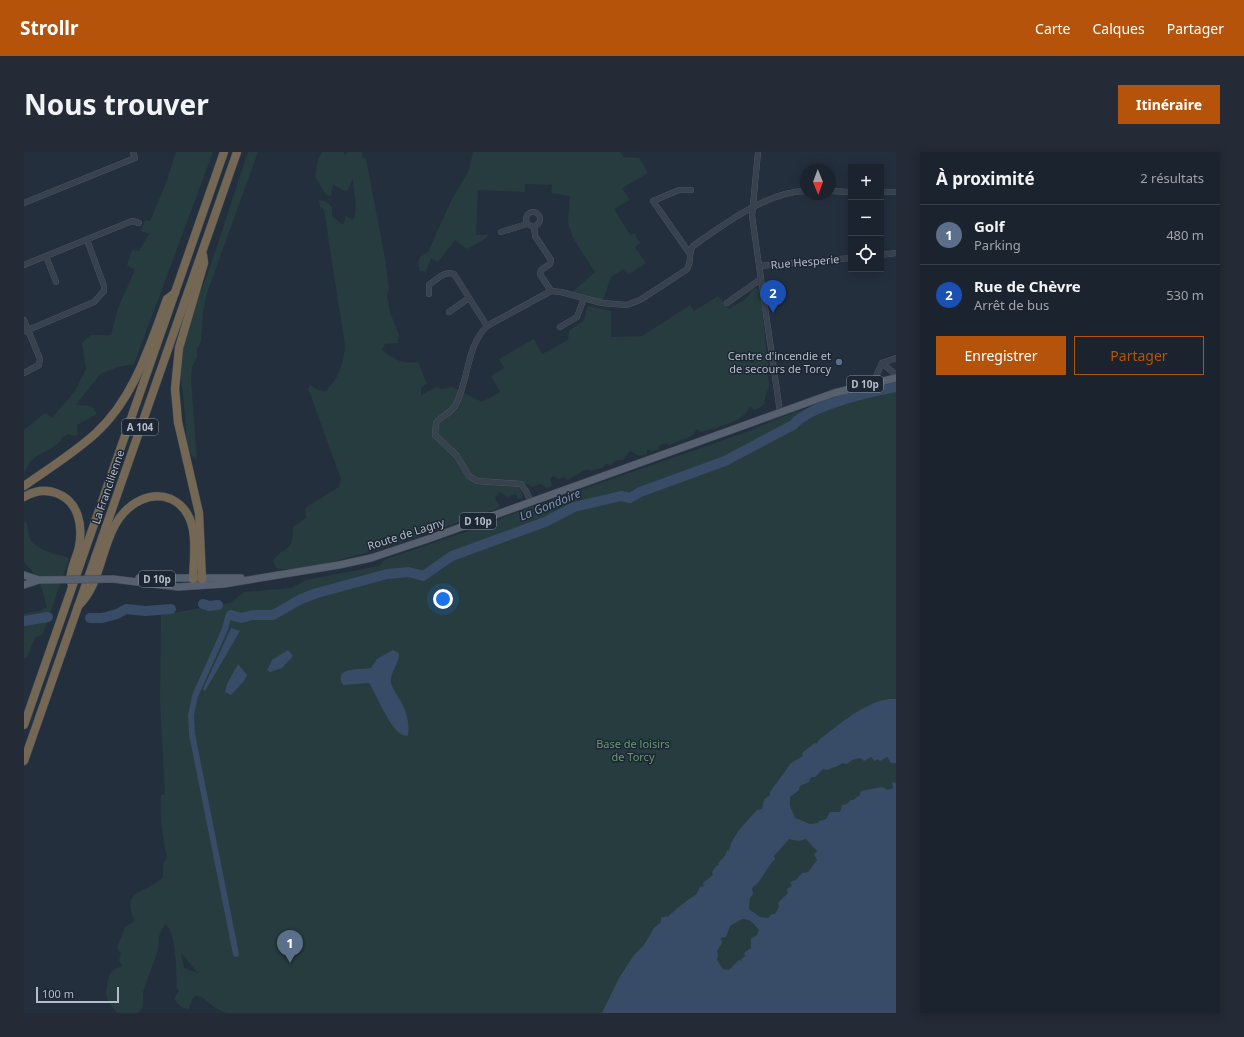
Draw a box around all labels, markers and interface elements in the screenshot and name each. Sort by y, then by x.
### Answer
text: Strollr [20,15,79,41]
text: Carte [1035,19,1071,38]
text: Calques [1093,19,1145,38]
text: Partager [1167,19,1224,38]
text: Nous trouver [24,85,209,123]
button: Itinéraire [1118,85,1220,124]
north arrow [800,164,836,200]
map controls [848,164,884,272]
button: + [848,164,884,200]
text: À proximité [936,167,1035,190]
text: 2 résultats [1140,169,1204,187]
button: − [848,200,884,236]
text: Golf [974,216,1005,236]
text: 1 [945,226,953,244]
text: 480 m [1166,226,1204,244]
button: locate [848,236,884,272]
text: Parking [974,236,1021,254]
street label: Rue Hesperie [770,251,840,272]
text: Rue de Chèvre [974,276,1081,296]
pin: 2 [760,280,786,313]
text: 2 [945,286,953,304]
text: 530 m [1166,286,1204,304]
text: Arrêt de bus [974,296,1049,314]
button: Enregistrer [936,336,1066,375]
button: Partager [1074,336,1204,375]
place label: Centre d'incendie et de secours de Torcy [728,348,831,376]
marker: Centre d'incendie et de secours de Torcy [834,357,844,367]
road number: D 10p [847,376,883,392]
road number: A 104 [122,419,158,435]
street label: La Francilienne [88,448,127,526]
water label: La Gondoire [517,485,583,525]
road number: D 10p [460,513,496,529]
street label: Route de Lagny [365,514,447,553]
road number: D 10p [139,571,175,587]
your location [433,589,453,609]
park label: Base de loisirs de Torcy [596,736,670,764]
pin: 1 [277,930,303,963]
scale bar [36,985,119,1004]
text: 100 m [42,986,74,1001]

